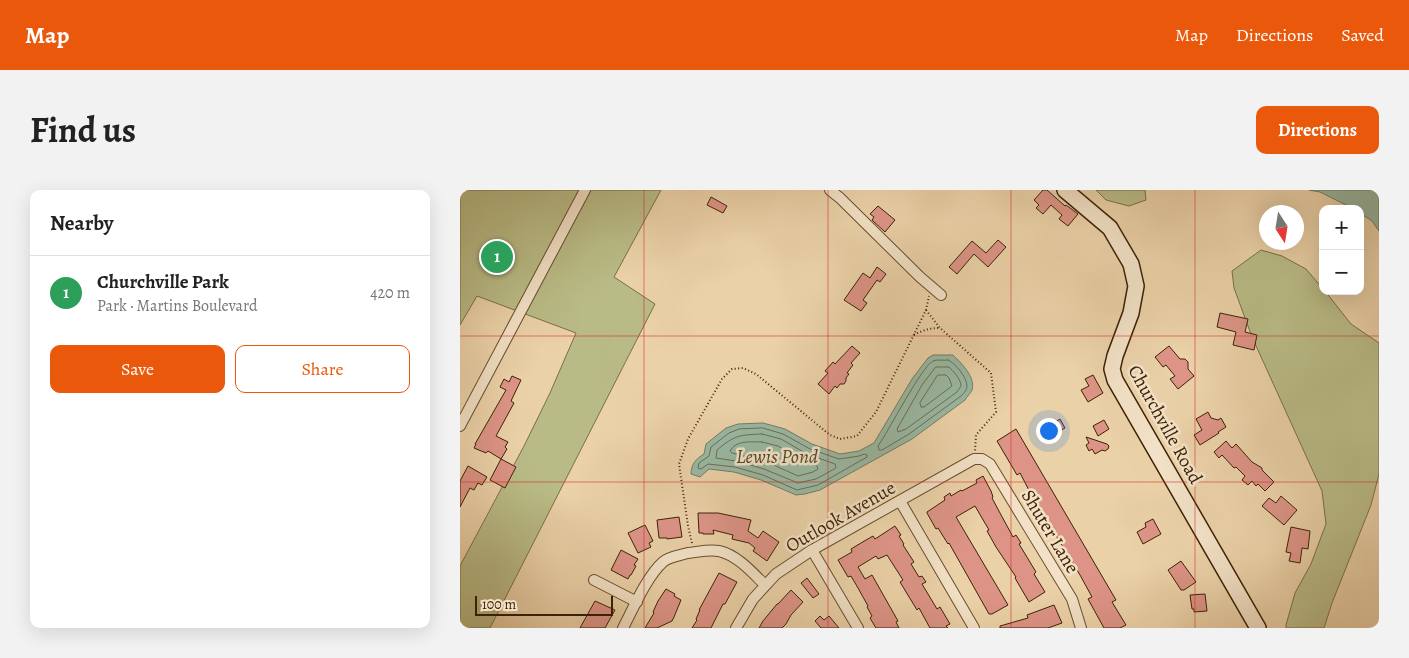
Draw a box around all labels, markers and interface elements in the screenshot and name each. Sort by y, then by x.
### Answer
text: Map [25,19,69,51]
text: Map [1175,23,1208,47]
text: Directions [1236,23,1313,47]
text: Saved [1341,23,1384,47]
text: Find us [30,106,136,154]
button: Directions [1256,106,1379,154]
north arrow [1259,205,1304,250]
map controls [1319,205,1364,295]
button: + [1319,205,1364,250]
text: Nearby [50,209,113,237]
pin: 1 [481,238,513,276]
button: − [1319,250,1364,295]
text: Churchville Park [97,269,229,295]
text: 1 [63,282,69,304]
text: 420 m [370,282,410,304]
text: Park · Martins Boulevard [97,295,258,317]
button: Save [50,345,225,393]
button: Share [235,345,410,393]
street label: Churchville Road [1122,360,1209,489]
your location [1036,418,1062,444]
water label: Lewis Pond [736,443,819,470]
street label: Outlook Avenue [781,475,900,559]
street label: Shuter Lane [1015,485,1085,578]
scale bar [475,593,612,616]
text: 100 m [482,595,516,614]

